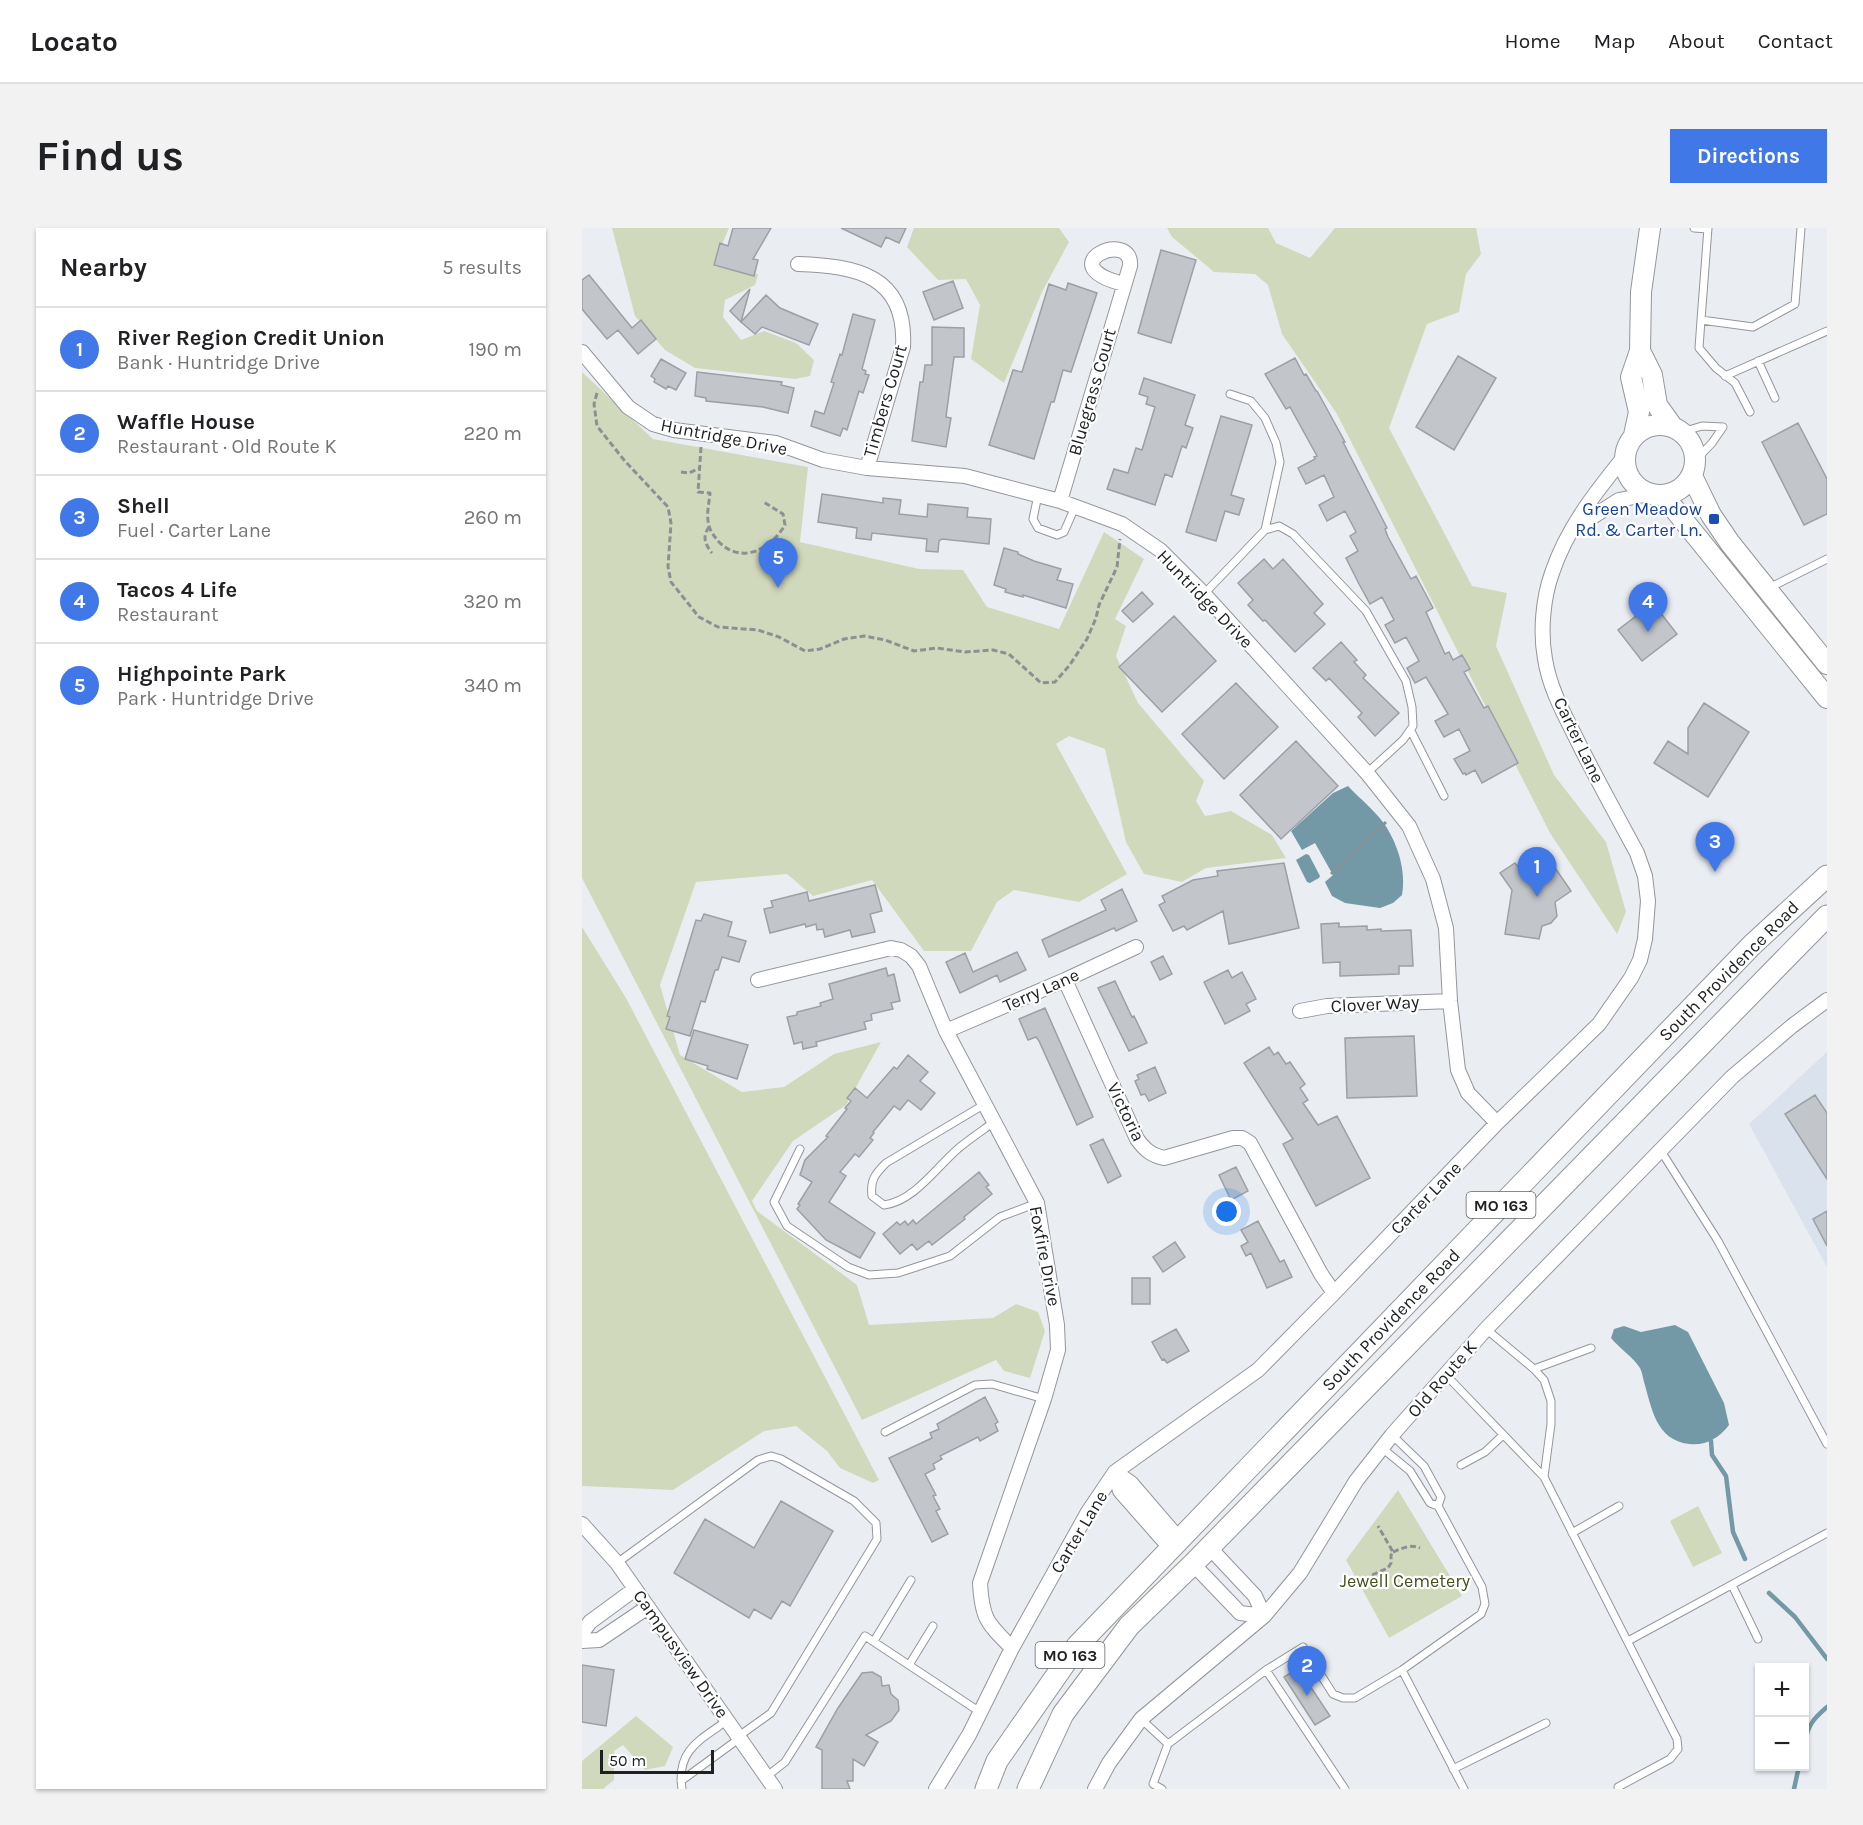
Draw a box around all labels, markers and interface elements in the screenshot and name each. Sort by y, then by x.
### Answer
text: Locato [30,25,118,58]
text: Home [1505,29,1561,53]
text: Map [1594,29,1635,53]
text: About [1668,29,1725,53]
text: Contact [1758,29,1833,53]
button: Directions [1670,129,1827,183]
text: Find us [36,131,184,181]
text: Nearby [60,252,147,283]
text: 5 results [442,256,522,279]
text: River Region Credit Union [117,325,385,351]
street label: Bluegrass Court [1063,326,1121,458]
text: 1 [76,338,83,361]
text: 190 m [468,338,522,361]
street label: Timbers Court [858,342,912,460]
text: Bank · Huntridge Drive [117,351,320,374]
text: Waffle House [117,409,255,435]
street label: Huntridge Drive [659,414,789,460]
text: 2 [73,422,86,445]
text: 220 m [463,422,522,445]
text: Restaurant · Old Route K [117,435,337,458]
text: Shell [117,493,170,519]
place label: Green Meadow Rd. & Carter Ln. [1575,498,1702,541]
text: 3 [73,506,86,529]
text: 260 m [464,506,522,529]
marker: Green Meadow Rd. & Carter Ln. [1707,512,1721,526]
text: Fuel · Carter Lane [117,519,271,542]
pin: 5 [758,538,798,588]
street label: Huntridge Drive [1152,545,1258,653]
text: Tacos 4 Life [117,577,237,603]
pin: 4 [1628,582,1668,632]
text: 4 [74,590,85,613]
text: 320 m [463,590,522,613]
text: Restaurant [117,603,219,626]
text: Highpointe Park [117,661,286,687]
text: 5 [74,674,85,697]
text: 340 m [464,674,522,697]
text: Park · Huntridge Drive [117,687,314,710]
street label: Carter Lane [1549,694,1609,786]
pin: 3 [1696,822,1734,872]
pin: 1 [1518,848,1556,897]
street label: South Providence Road [1654,896,1804,1046]
street label: Terry Lane [1000,963,1082,1017]
street label: Clover Way [1330,991,1421,1017]
street label: Victoria [1102,1079,1150,1145]
street label: Carter Lane [1386,1157,1466,1239]
road number: MO 163 [1466,1192,1536,1218]
your location [1212,1197,1241,1226]
street label: Foxfire Drive [1025,1204,1065,1308]
street label: South Providence Road [1317,1244,1465,1396]
street label: Old Route K [1403,1336,1481,1422]
street label: Carter Lane [1046,1487,1112,1577]
park label: Jewell Cemetery [1340,1570,1471,1592]
street label: Campusview Drive [628,1586,734,1722]
road number: MO 163 [1036,1642,1104,1668]
pin: 2 [1288,1646,1326,1696]
map controls [1755,1663,1809,1771]
button: + [1755,1663,1809,1717]
button: − [1755,1717,1809,1771]
scale bar [600,1747,714,1774]
text: 50 m [609,1751,646,1770]

